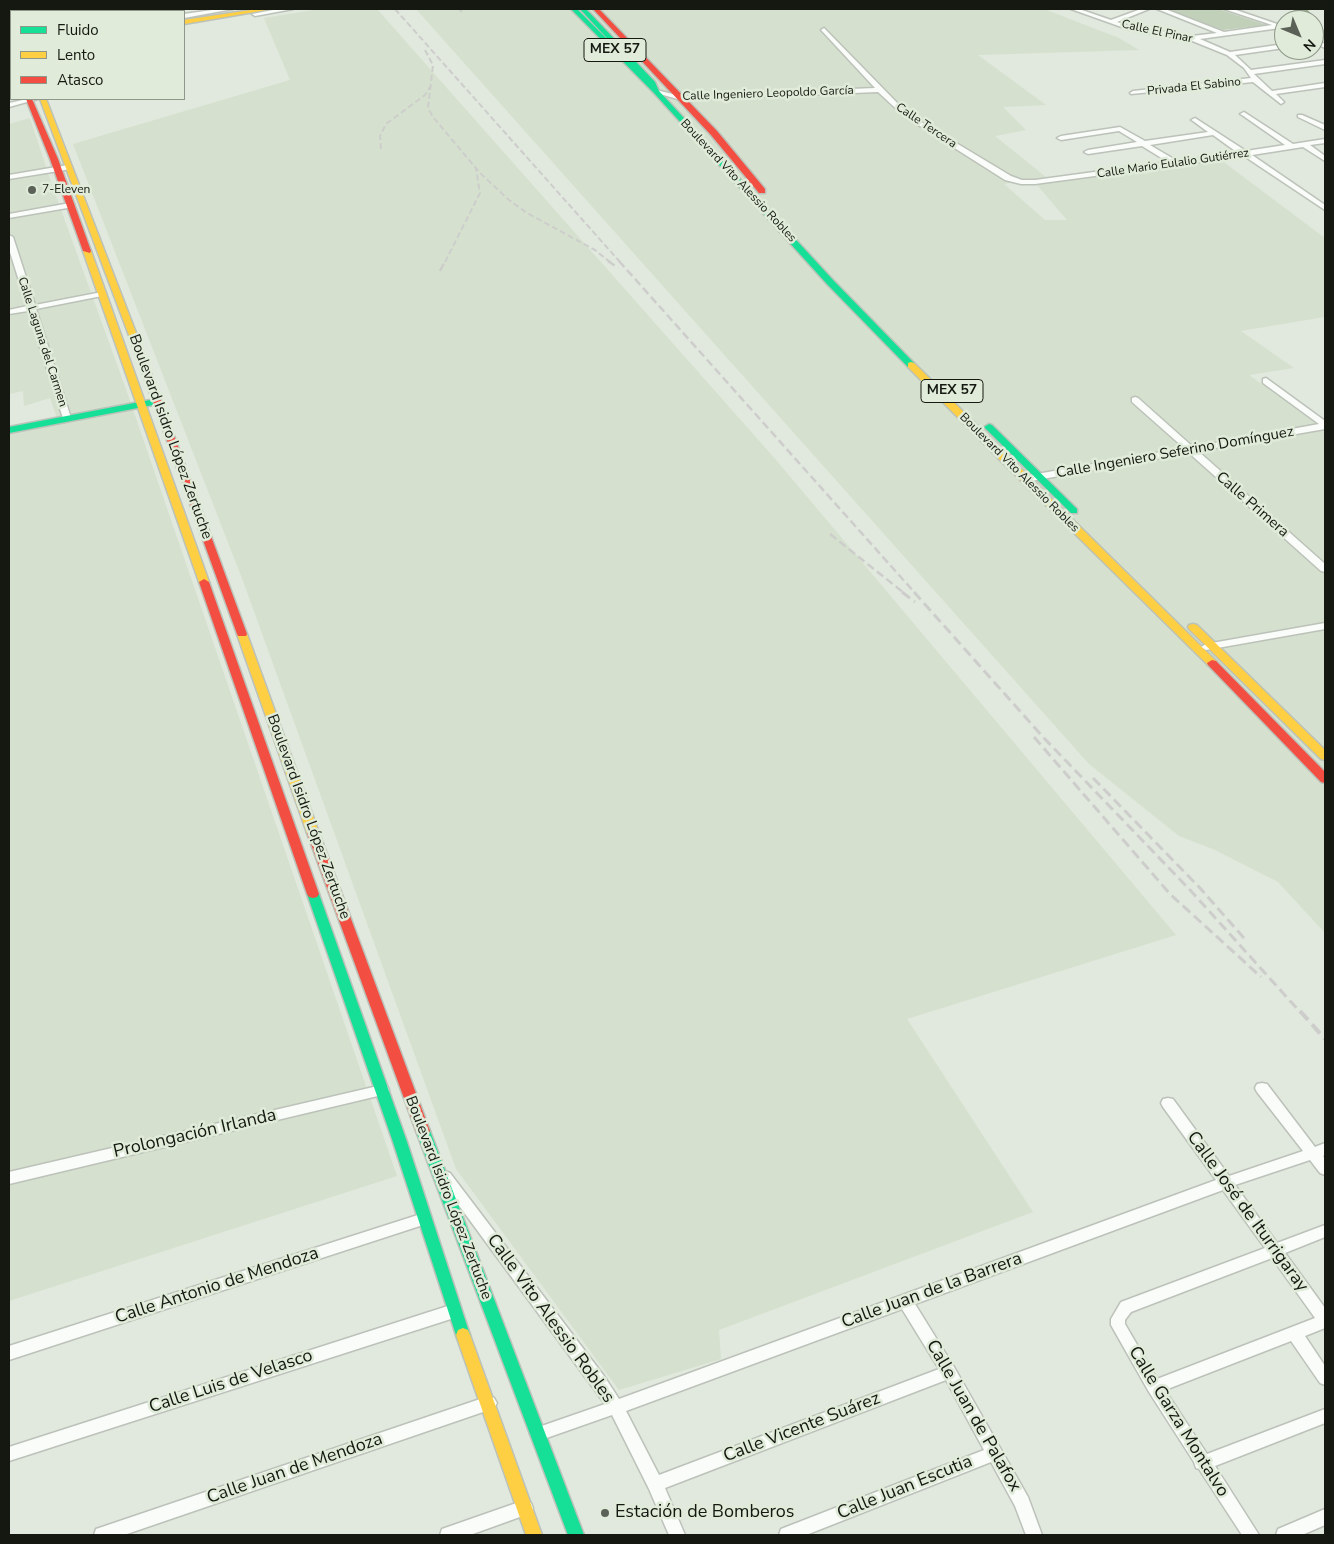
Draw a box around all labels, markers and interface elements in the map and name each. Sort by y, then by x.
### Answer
legend [10,10,185,100]
north arrow [1274,10,1324,60]
street label: Calle El Pinar [1120,17,1194,47]
text: Fluido [57,20,99,40]
text: N [1299,35,1320,56]
road number: MEX 57 [584,38,646,62]
text: Lento [57,45,95,65]
text: Atasco [57,70,103,90]
street label: Privada El Sabino [1146,75,1242,99]
street label: Calle Ingeniero Leopoldo García [682,84,854,104]
street label: Calle Tercera [893,100,959,152]
street label: Boulevard Vito Alessio Robles [677,117,799,245]
street label: Calle Mario Eulalio Gutiérrez [1096,146,1250,182]
place label: 7-Eleven [42,183,90,197]
marker: 7-Eleven [26,184,38,196]
street label: Calle Laguna del Carmen [14,275,70,409]
street label: Boulevard Isidro López Zertuche [124,332,216,542]
road number: MEX 57 [921,380,983,402]
street label: Boulevard Vito Alessio Robles [956,410,1082,536]
street label: Calle Ingeniero Seferino Domínguez [1055,423,1295,483]
street label: Calle Primera [1212,468,1292,542]
street label: Boulevard Isidro López Zertuche [262,712,354,922]
street label: Boulevard Isidro López Zertuche [401,1094,495,1302]
street label: Prolongación Irlanda [111,1105,279,1163]
street label: Calle José de Iturrigaray [1182,1128,1312,1296]
street label: Calle Vito Alessio Robles [481,1230,619,1408]
street label: Calle Antonio de Mendoza [112,1243,322,1329]
street label: Calle Juan de la Barrera [839,1248,1025,1334]
street label: Calle Juan de Palafox [921,1336,1025,1496]
street label: Calle Garza Montalvo [1123,1343,1233,1501]
street label: Calle Luis de Velasco [147,1345,315,1419]
street label: Calle Vicente Suárez [721,1388,883,1468]
street label: Calle Juan de Mendoza [204,1429,386,1509]
street label: Calle Juan Escutia [834,1451,976,1525]
place label: Estación de Bomberos [615,1502,794,1524]
marker: Estación de Bomberos [599,1507,611,1519]

